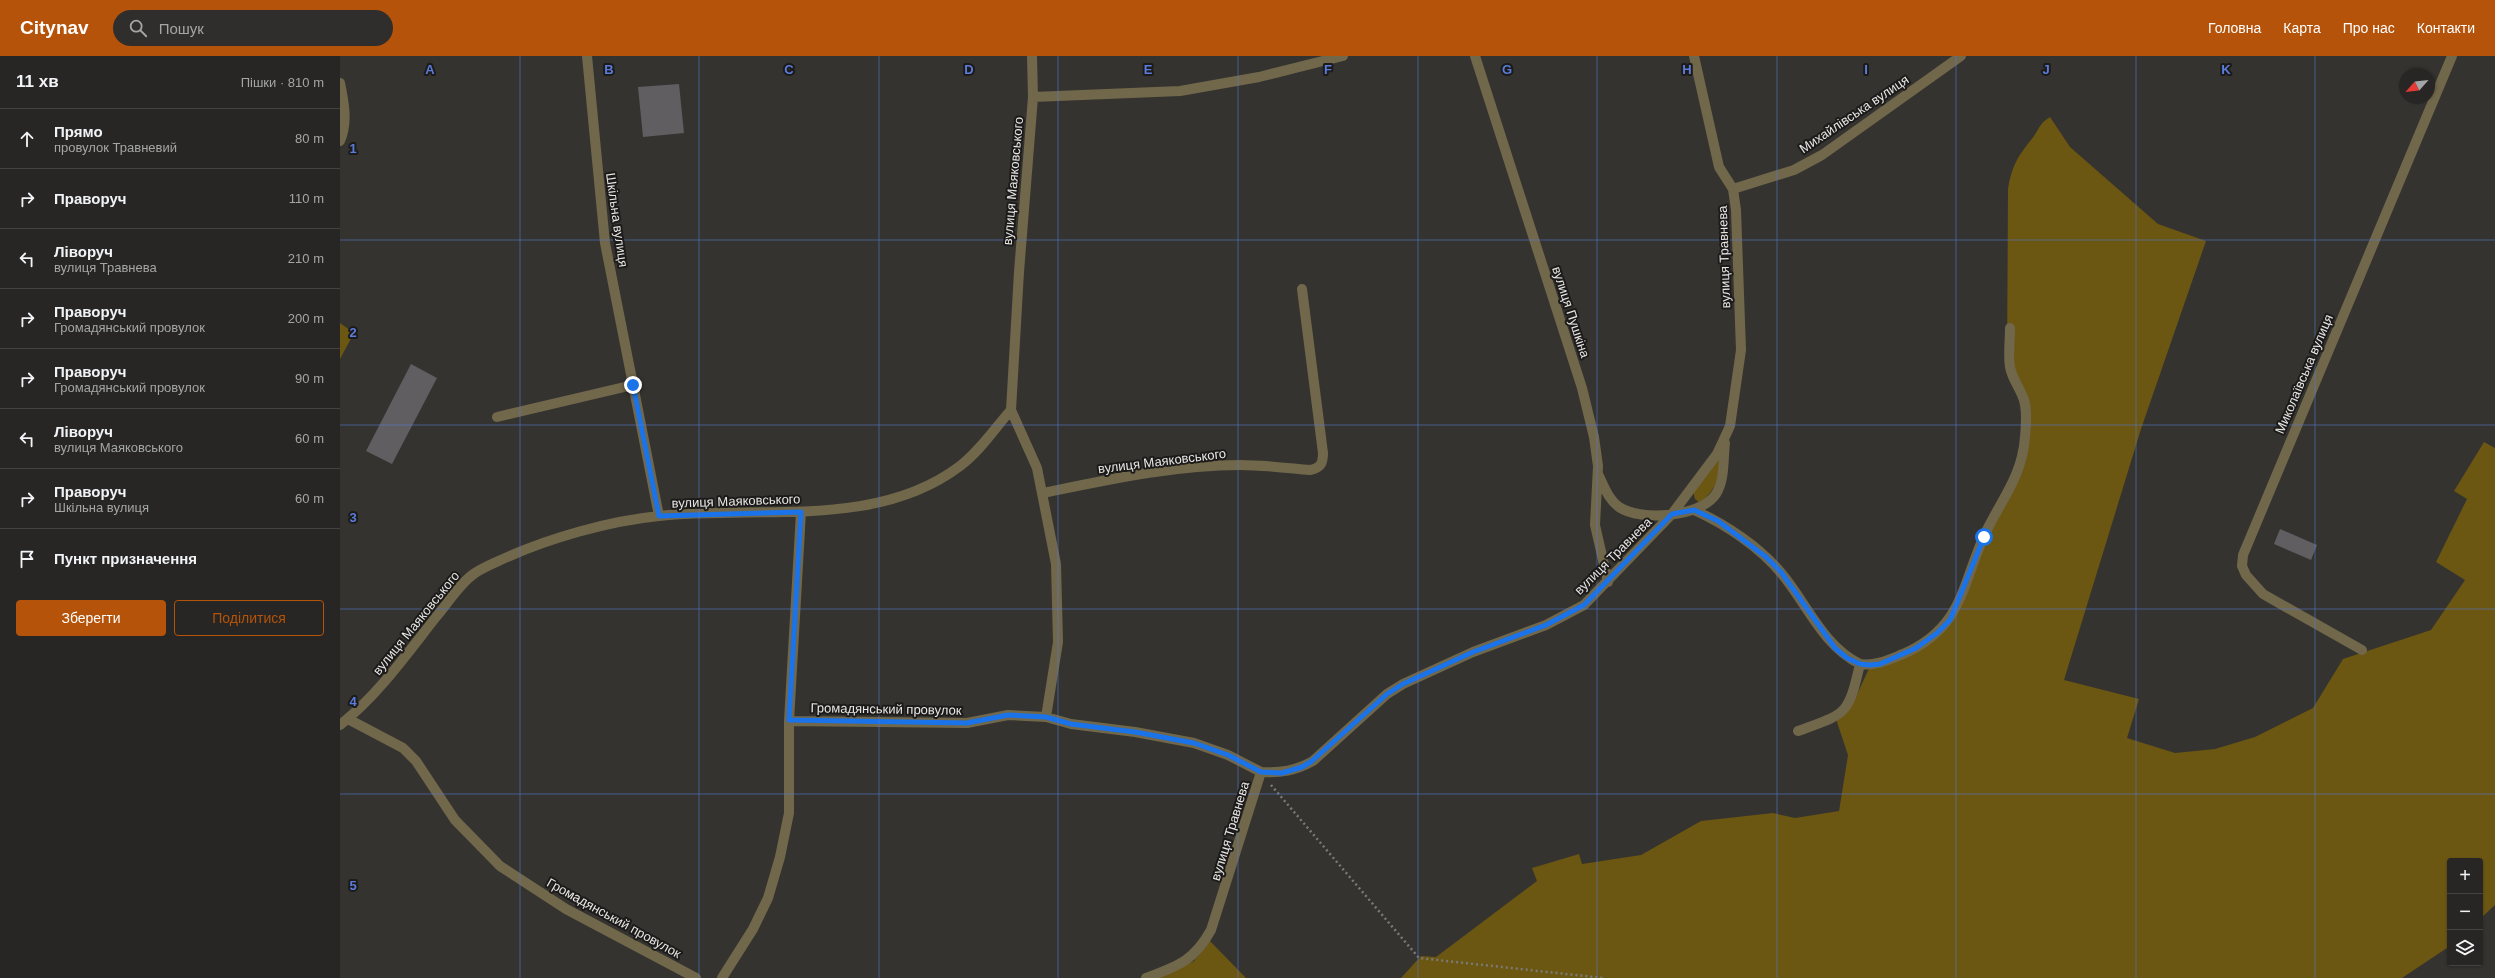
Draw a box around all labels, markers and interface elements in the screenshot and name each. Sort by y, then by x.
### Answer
search box [113,10,393,46]
text: Citynav [20,17,89,38]
icon: search [127,17,149,39]
text: Пошук [159,20,204,37]
text: Головна [2208,20,2261,36]
text: Карта [2283,20,2321,36]
text: Про нас [2343,20,2395,36]
text: Контакти [2417,20,2475,36]
text: A [425,62,435,77]
text: B [604,62,614,77]
text: C [784,62,794,77]
text: D [964,62,974,77]
text: E [1144,62,1153,77]
text: F [1324,62,1332,77]
text: G [1502,62,1512,77]
text: H [1682,62,1692,77]
text: I [1864,62,1868,77]
text: J [2042,62,2050,77]
text: K [2221,62,2231,77]
north arrow [2399,68,2435,104]
text: 11 хв [16,72,59,91]
street label: Михайлівська вулиця [1797,72,1911,156]
text: Пішки · 810 m [241,75,324,90]
street label: вулиця Маяковського [1000,116,1026,246]
text: Прямо [54,123,103,140]
icon: ahead [16,128,38,150]
text: 80 m [295,131,324,146]
text: провулок Травневий [54,140,177,155]
text: 1 [349,141,357,156]
street label: Шкільна вулиця [603,172,631,268]
icon: right [16,188,38,210]
text: Праворуч [54,190,127,207]
text: 110 m [289,191,324,206]
street label: вулиця Травнева [1715,205,1733,309]
text: Ліворуч [54,243,113,260]
icon: left [16,248,38,270]
text: 210 m [288,251,324,266]
text: вулиця Травнева [54,260,157,275]
street label: вулиця Пушкіна [1549,264,1593,360]
text: Праворуч [54,303,127,320]
icon: right [16,308,38,330]
text: 200 m [288,311,324,326]
street label: Миколаївська вулиця [2272,312,2336,436]
text: Громадянський провулок [54,320,205,335]
text: 2 [349,325,357,340]
text: Праворуч [54,363,127,380]
icon: right [16,368,38,390]
text: 90 m [295,371,324,386]
route end [624,376,642,394]
text: Громадянський провулок [54,380,205,395]
text: Ліворуч [54,423,113,440]
icon: left [16,428,38,450]
text: 60 m [295,431,324,446]
text: вулиця Маяковського [54,440,183,455]
street label: вулиця Маяковського [1097,446,1227,476]
text: Праворуч [54,483,127,500]
icon: right [16,488,38,510]
text: 60 m [295,491,324,506]
street label: вулиця Маяковського [671,491,801,511]
text: Шкільна вулиця [54,500,149,515]
text: 3 [349,510,357,525]
street label: вулиця Травнева [1571,514,1655,598]
route start [1975,528,1993,546]
icon: arrive [16,548,38,570]
text: Пункт призначення [54,550,197,567]
street label: вулиця Маяковського [370,568,462,678]
button: Зберегти [16,600,166,636]
button: Поділитися [174,600,324,636]
text: 4 [349,694,357,709]
street label: Громадянський провулок [810,700,962,718]
street label: вулиця Травнева [1208,779,1252,882]
map controls [2447,858,2483,966]
button: + [2447,858,2483,894]
street label: Громадянський провулок [544,875,684,961]
text: 5 [349,878,357,893]
button: − [2447,894,2483,930]
button: layers [2447,930,2483,966]

